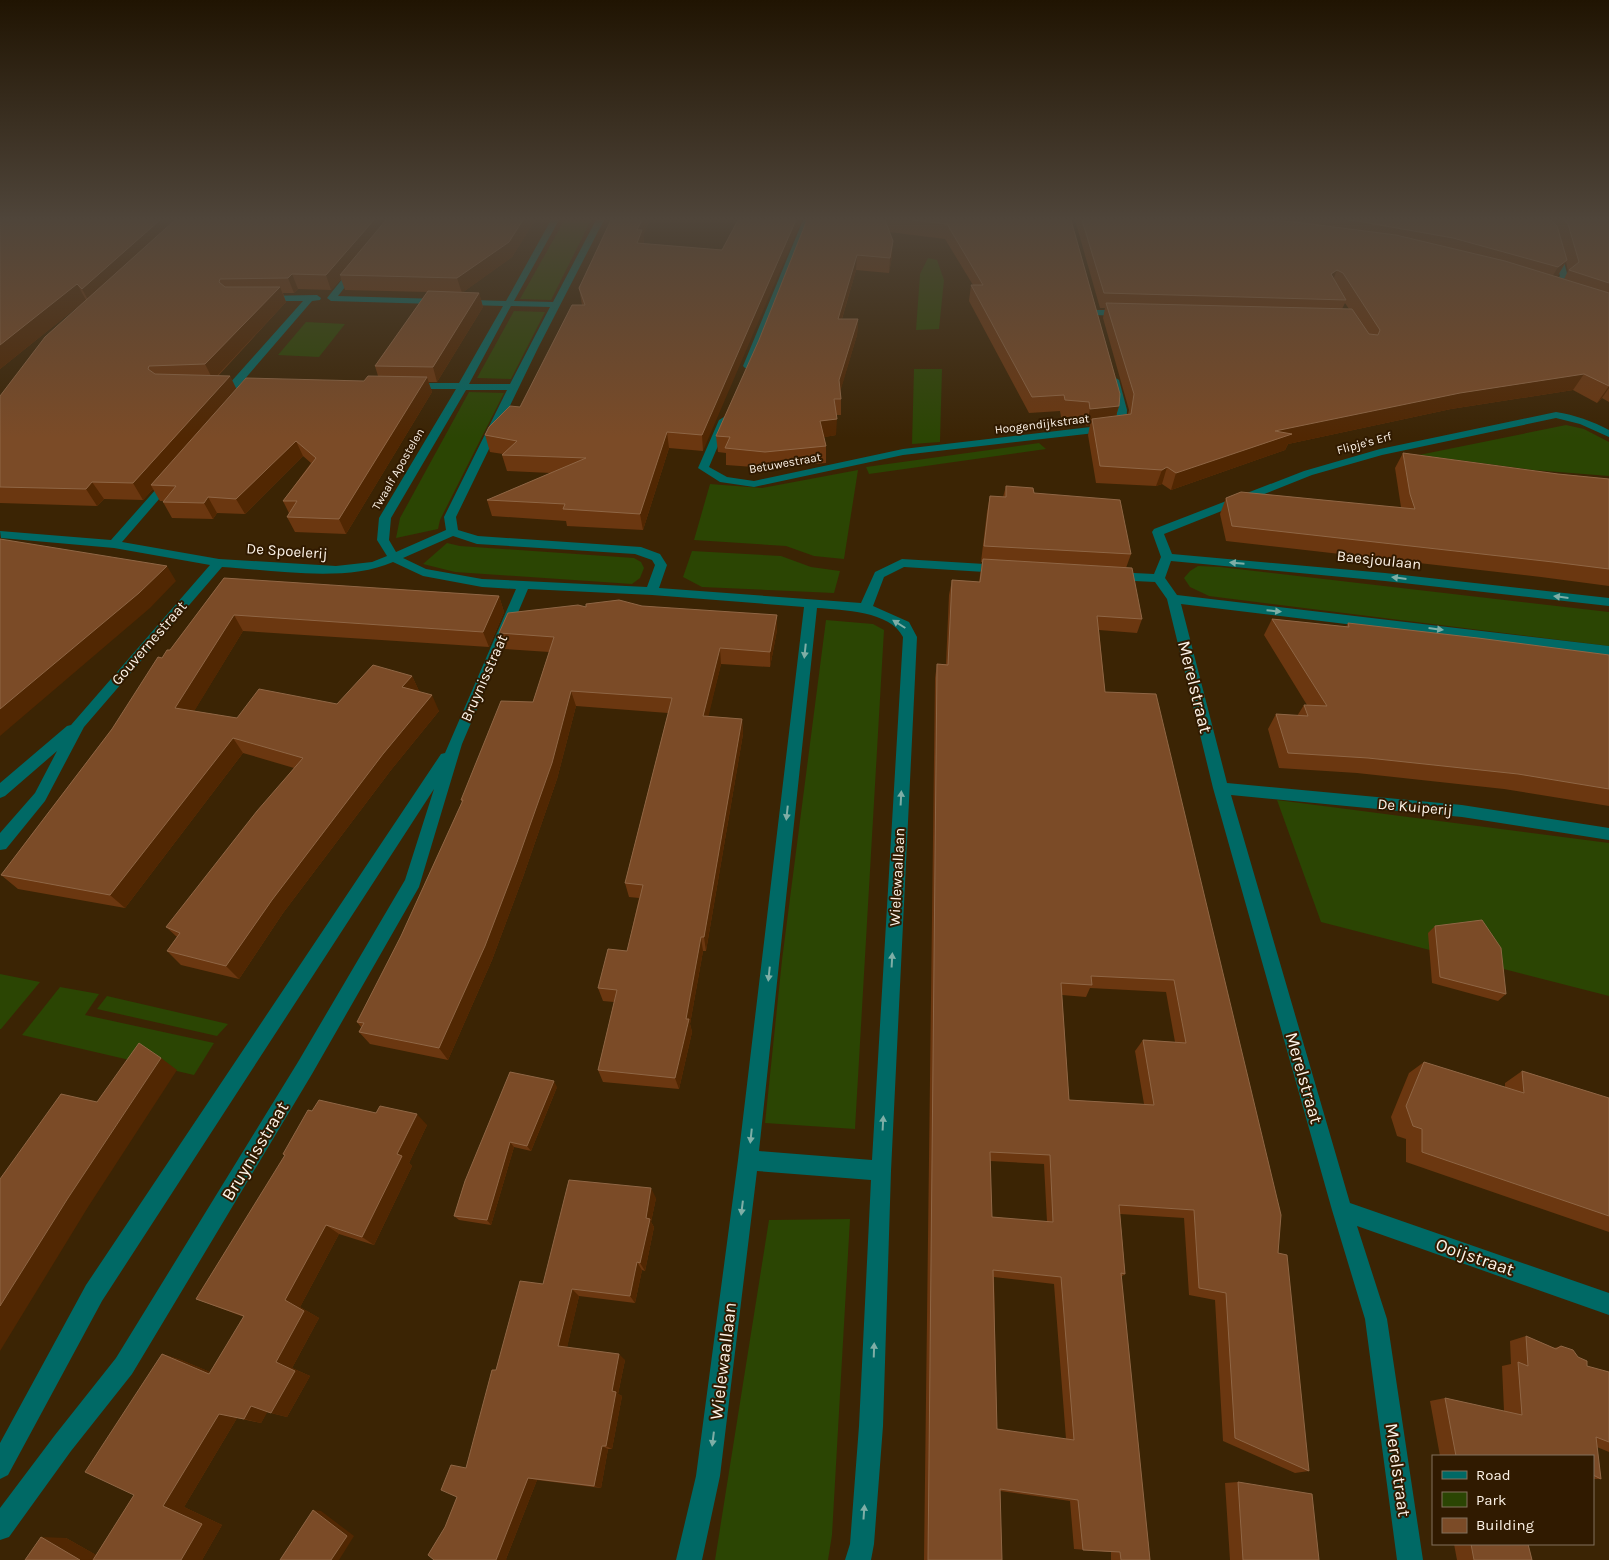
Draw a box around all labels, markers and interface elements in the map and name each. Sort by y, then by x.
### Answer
street label: Hoogendijkstraat [994,411,1091,437]
street label: Twaalf Apostelen [369,426,427,512]
street label: Flipje's Erf [1335,429,1394,457]
street label: Betuwestraat [748,450,823,476]
street label: De Spoelerij [246,539,328,563]
street label: Baesjoulaan [1336,547,1422,573]
one-way arrow [1229,559,1245,567]
one-way arrow [1391,574,1407,582]
one-way arrow [1552,593,1568,601]
street label: Gouvernestraat [108,597,191,689]
one-way arrow [1266,607,1282,615]
one-way arrow [892,619,905,628]
one-way arrow [1428,625,1444,633]
street label: Bruynisstraat [457,631,511,724]
street label: Merelstraat [1173,638,1217,736]
one-way arrow [801,644,809,660]
one-way arrow [898,790,906,806]
street label: De Kuiperij [1377,795,1453,819]
one-way arrow [783,805,791,821]
street label: Wielewaallaan [885,827,909,927]
one-way arrow [889,952,897,968]
one-way arrow [765,967,773,983]
street label: Merelstraat [1280,1029,1328,1127]
street label: Bruynisstraat [217,1097,293,1205]
one-way arrow [880,1114,888,1130]
one-way arrow [747,1128,755,1144]
one-way arrow [738,1201,746,1217]
street label: Ooijstraat [1433,1233,1517,1281]
street label: Wielewaallaan [705,1301,741,1421]
one-way arrow [870,1341,878,1357]
street label: Merelstraat [1381,1422,1416,1519]
one-way arrow [709,1431,717,1447]
legend [1432,1455,1594,1545]
text: Road [1476,1466,1511,1484]
text: Park [1476,1491,1506,1509]
one-way arrow [861,1503,869,1519]
text: Building [1476,1516,1534,1534]

